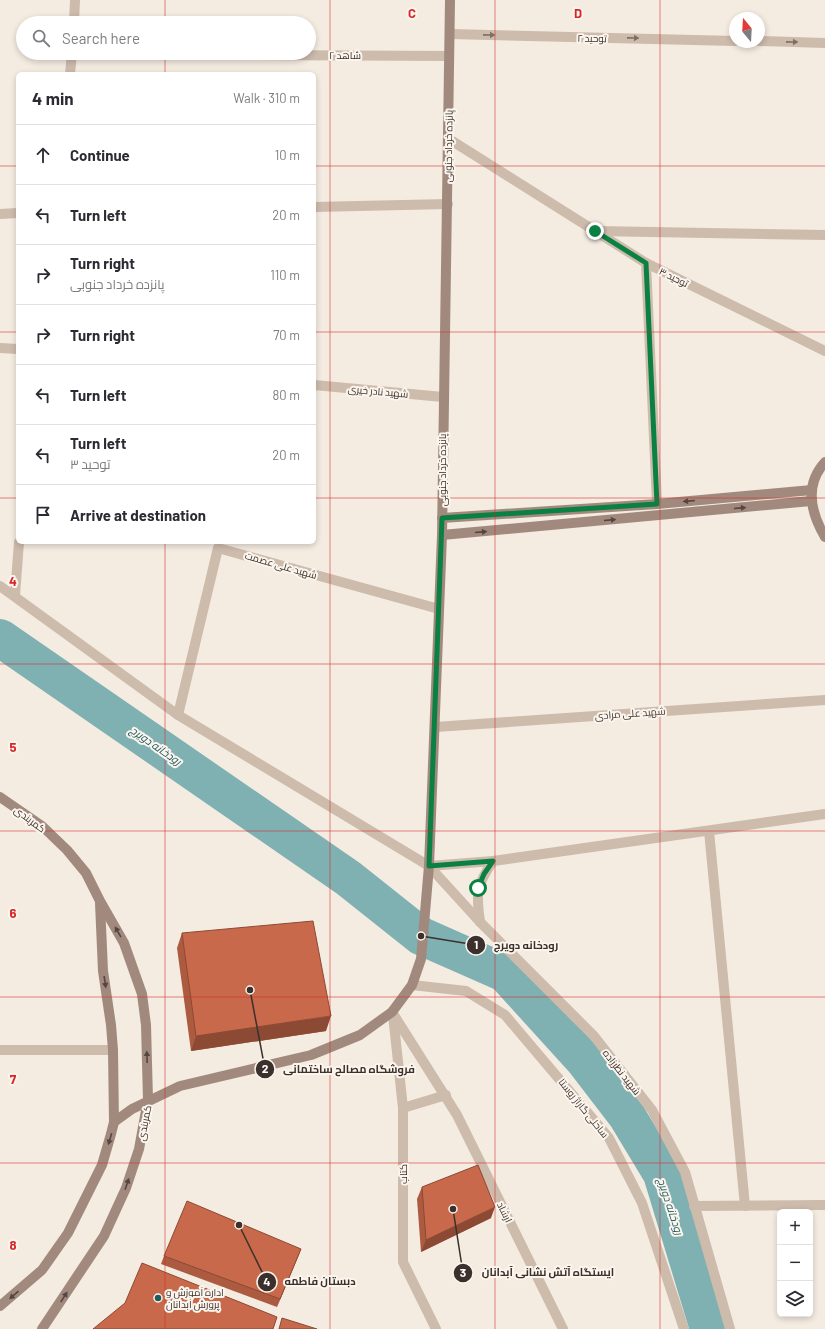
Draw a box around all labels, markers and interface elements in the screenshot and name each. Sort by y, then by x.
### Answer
text: C [408,5,416,21]
text: D [574,5,582,21]
north arrow [729,12,765,48]
search box [16,16,316,60]
icon: search [30,27,52,49]
text: Search here [62,29,140,47]
one-way arrow [483,32,496,38]
street label: توحید ۲ [577,32,607,44]
one-way arrow [627,35,639,42]
one-way arrow [786,39,799,45]
street label: شاهد ۲ [329,49,361,61]
text: 4 min [32,88,74,108]
text: Walk · 310 m [233,90,300,106]
street label: پانزده خرداد جنوبی [441,109,456,182]
icon: ahead [32,144,54,166]
text: Continue [70,146,130,164]
text: 10 m [275,147,300,163]
icon: left [32,204,54,226]
text: Turn left [70,206,126,224]
text: 20 m [272,207,300,223]
route end [586,222,604,240]
text: Turn right [70,254,135,272]
icon: right [32,264,54,286]
street label: توحید ۳ [657,265,691,289]
text: 110 m [270,267,300,283]
text: پانزده خرداد جنوبی [70,276,164,292]
icon: right [32,324,54,346]
text: Turn right [70,326,135,344]
text: 70 m [273,327,300,343]
street label: شهید نادر خیری [347,382,409,401]
icon: left [32,384,54,406]
text: Turn left [70,386,126,404]
text: 80 m [273,387,300,403]
street label: پانزده خرداد جنوبی [436,433,449,506]
text: Turn left [70,434,126,452]
icon: left [32,444,54,466]
text: 20 m [272,447,300,463]
text: توحید ۳ [70,456,110,472]
one-way arrow [683,497,695,504]
icon: arrive [32,504,54,526]
one-way arrow [733,505,746,511]
text: Arrive at destination [70,506,206,524]
one-way arrow [604,517,616,523]
one-way arrow [475,528,487,535]
street label: شهید علی عصمت [243,549,318,582]
text: 4 [9,573,17,589]
street label: شهید علی مرادی [594,705,666,722]
water label: رودخانه دویرج [126,722,185,769]
text: 5 [9,739,17,755]
street label: کمربندی [11,803,48,835]
route start [469,879,487,897]
text: 6 [10,905,17,921]
one-way arrow [114,926,121,938]
callout: رودخانه دویرج [466,934,567,957]
text: 1 [474,937,478,951]
text: رودخانه دویرج [494,938,558,953]
one-way arrow [102,976,108,988]
street label: شهید نظرزاده [600,1047,643,1098]
one-way arrow [143,1051,150,1063]
callout: فروشگاه مصالح ساختمانی [255,1057,423,1080]
text: 2 [262,1061,269,1075]
text: فروشگاه مصالح ساختمانی [283,1062,415,1077]
text: 7 [10,1071,17,1087]
street label: ساحلی گاراژ روستا [556,1076,612,1141]
street label: کمربندی [135,1104,154,1142]
one-way arrow [107,1133,113,1145]
street label: کتاب [397,1164,409,1184]
water label: رودخانه دویرج [654,1175,687,1238]
one-way arrow [125,1178,131,1190]
street label: ارشاد [495,1200,515,1224]
map controls [777,1209,813,1317]
button: + [777,1209,813,1245]
text: 8 [9,1237,17,1253]
button: − [777,1245,813,1281]
callout: ایستگاه آتش نشانی آبدانان [453,1261,622,1284]
text: 3 [460,1265,466,1279]
text: ایستگاه آتش نشانی آبدانان [482,1265,614,1279]
callout: دبستان فاطمه [257,1270,364,1293]
text: 4 [263,1274,271,1288]
text: دبستان فاطمه [284,1274,356,1288]
button: layers [777,1281,813,1317]
place label: اداره آموزش و پرورش آبدانان [166,1286,224,1311]
one-way arrow [9,1290,18,1299]
one-way arrow [60,1292,68,1302]
marker: اداره آموزش و پرورش آبدانان [153,1293,163,1303]

